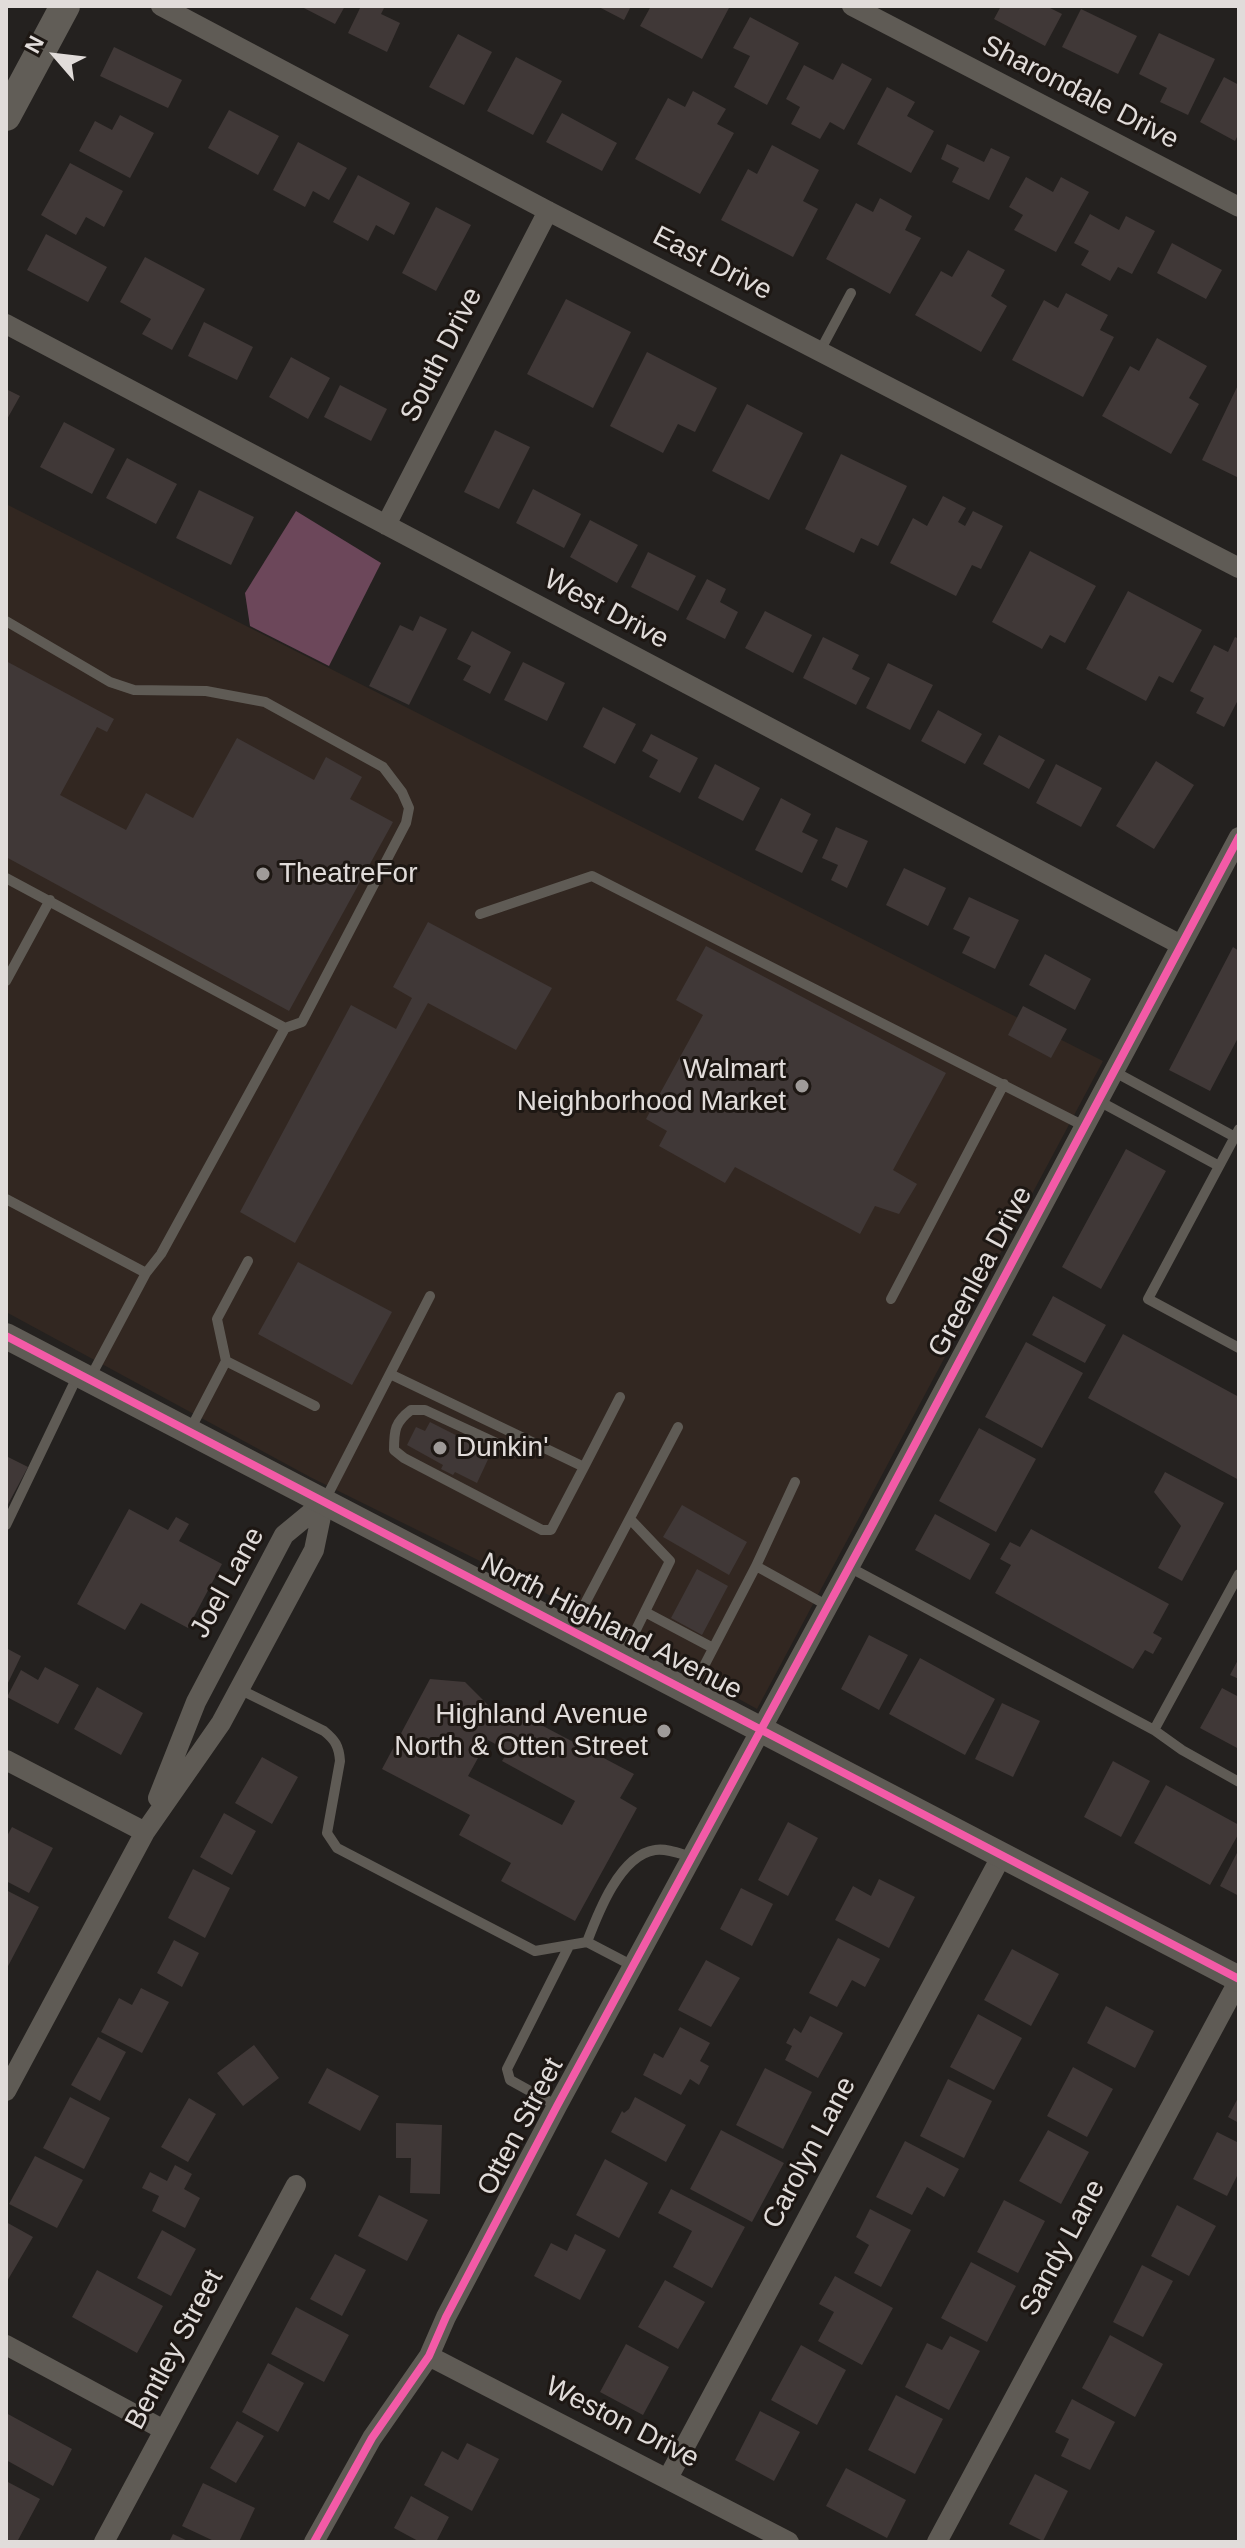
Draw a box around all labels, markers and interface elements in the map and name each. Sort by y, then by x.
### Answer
north arrow [16,16,96,96]
street label: Sharondale Drive [976,29,1184,157]
text: N [20,32,49,57]
street label: East Drive [647,220,777,308]
street label: South Drive [394,282,490,428]
street label: West Drive [538,563,674,657]
place label: TheatreFor [279,857,417,891]
marker: TheatreFor [254,865,272,883]
place label: Walmart Neighborhood Market [517,1053,786,1119]
marker: Walmart Neighborhood Market [793,1077,811,1095]
street label: Greenlea Drive [922,1181,1040,1363]
place label: Dunkin' [456,1431,549,1465]
marker: Dunkin' [431,1439,449,1457]
street label: Joel Lane [184,1522,272,1644]
street label: North Highland Avenue [475,1546,747,1708]
place label: Highland Avenue North & Otten Street [394,1698,648,1764]
marker: Highland Avenue North & Otten Street [655,1722,673,1740]
street label: Otten Street [471,2052,571,2202]
street label: Carolyn Lane [756,2072,864,2234]
street label: Sandy Lane [1013,2174,1113,2322]
street label: Bentley Street [119,2264,231,2436]
street label: Weston Drive [540,2370,704,2476]

